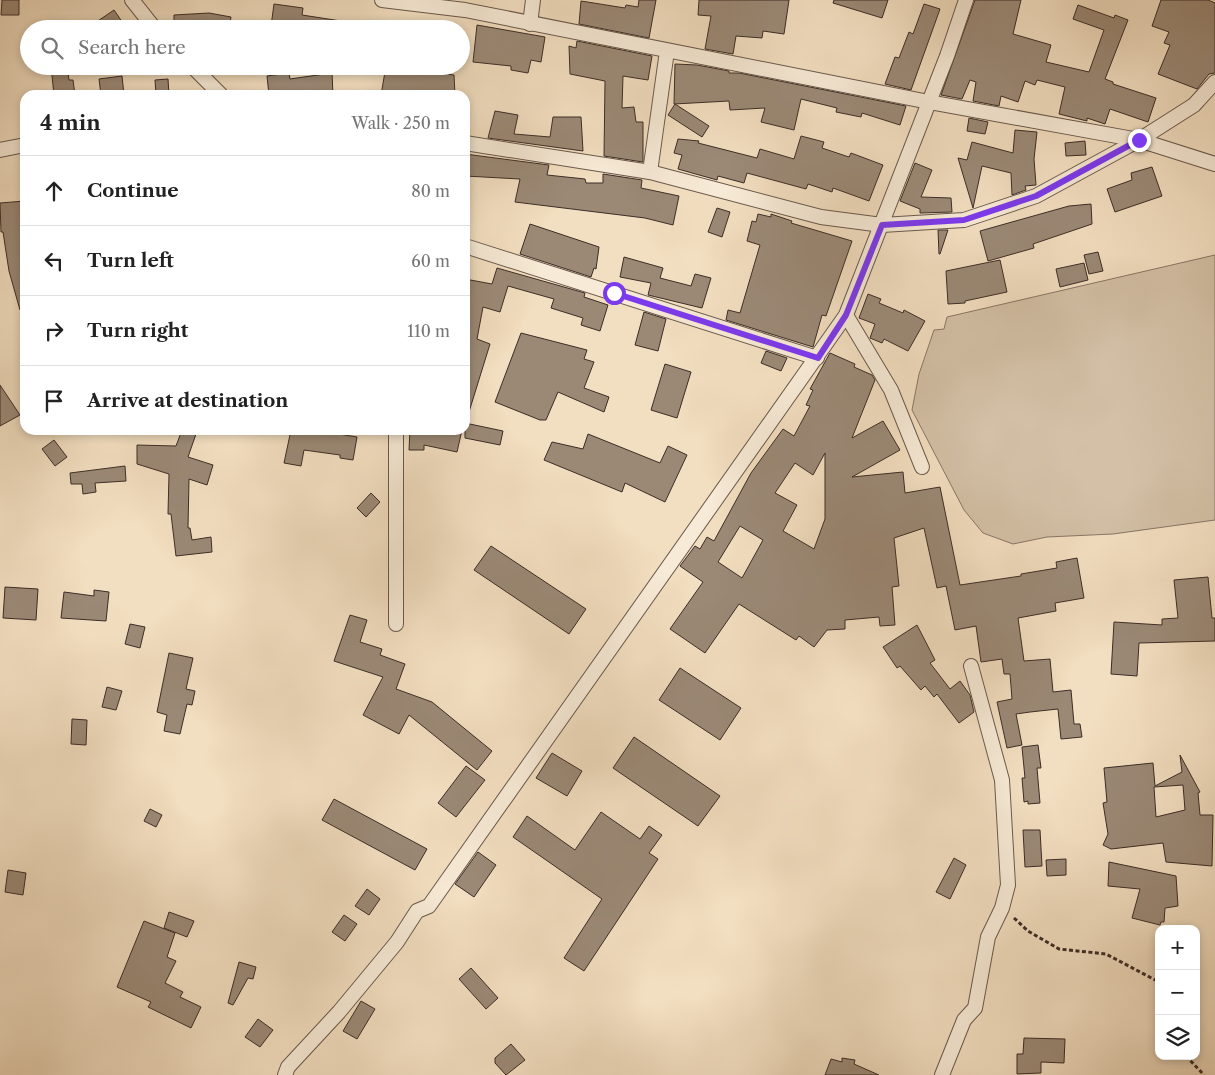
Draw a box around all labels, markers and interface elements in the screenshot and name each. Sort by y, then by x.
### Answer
search box [20,20,470,75]
icon: search [38,34,66,62]
text: Search here [78,36,186,59]
text: 4 min [40,110,101,135]
text: Walk · 250 m [352,113,450,133]
route end [1128,129,1151,152]
icon: ahead [40,177,68,205]
text: Continue [87,179,179,202]
text: 80 m [411,181,450,201]
icon: left [40,247,68,275]
text: Turn left [87,249,174,272]
text: 60 m [411,251,450,271]
route start [603,282,626,305]
icon: right [40,317,68,345]
text: Turn right [87,319,188,342]
text: 110 m [407,321,450,341]
icon: arrive [40,387,68,415]
text: Arrive at destination [87,389,288,412]
map controls [1155,925,1200,1060]
button: + [1155,925,1200,970]
button: − [1155,970,1200,1015]
button: layers [1155,1015,1200,1060]

